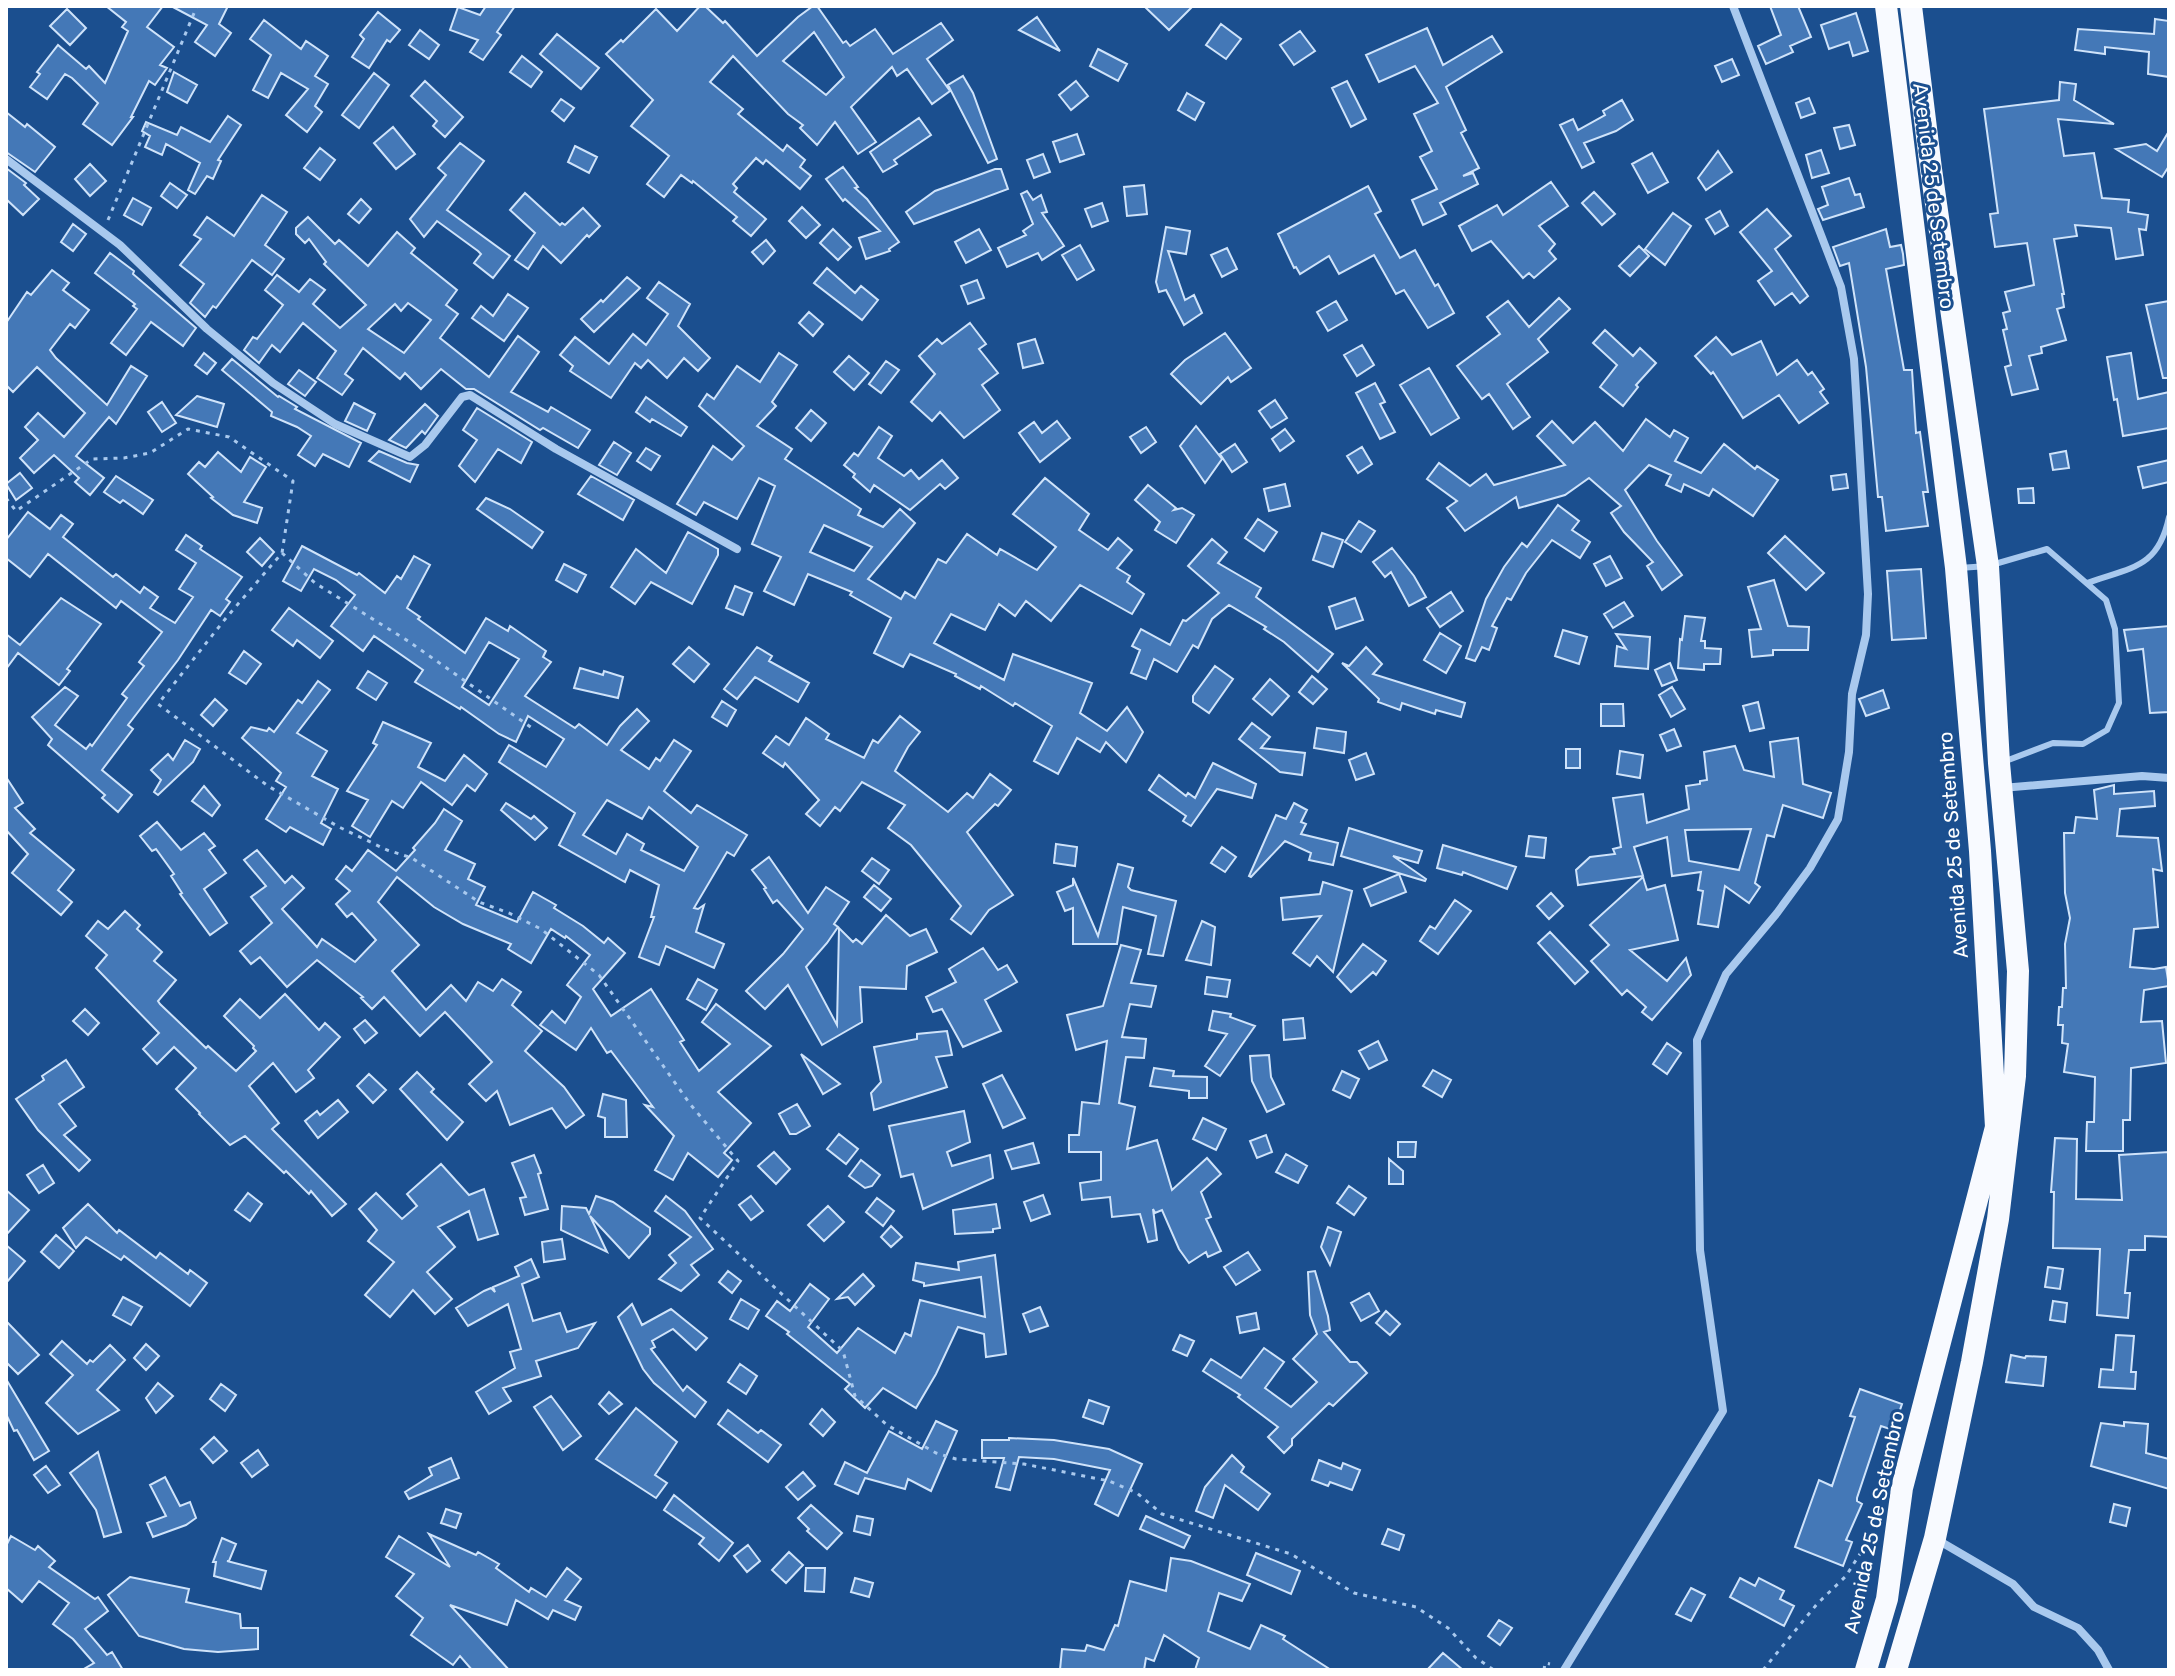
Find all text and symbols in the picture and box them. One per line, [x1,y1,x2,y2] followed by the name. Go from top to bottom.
[1908,82,1960,310] street label: Avenida 25 de Setembro
[1933,731,1973,959] street label: Avenida 25 de Setembro
[1839,1408,1909,1636] street label: Avenida 25 de Setembro

